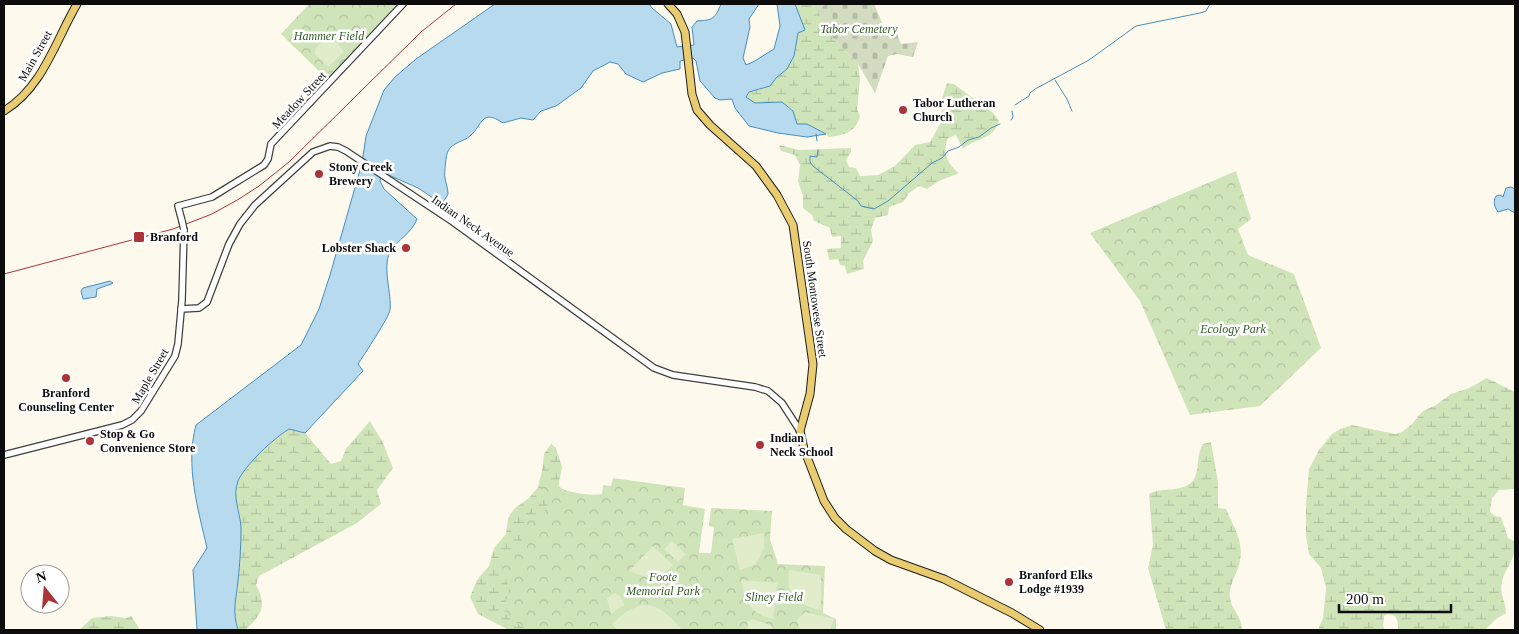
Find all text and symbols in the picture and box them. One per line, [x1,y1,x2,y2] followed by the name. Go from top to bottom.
[820,22,898,36] park label: Tabor Cemetery
[15,27,55,84] street label: Main Street
[293,29,365,43] park label: Hammer Field
[269,68,329,131] street label: Meadow Street
[913,96,996,124] place label: Tabor Lutheran Church
[897,104,909,116] marker: Tabor Lutheran Church
[329,160,393,188] place label: Stony Creek Brewery
[313,168,325,180] marker: Stony Creek Brewery
[429,192,517,260] street label: Indian Neck Avenue
[132,230,146,244] marker: Branford
[150,230,198,244] place label: Branford
[800,240,830,359] street label: South Montowese Street
[322,241,396,255] place label: Lobster Shack
[400,242,412,254] marker: Lobster Shack
[1199,322,1266,336] park label: Ecology Park
[129,345,172,406] street label: Maple Street
[60,372,72,384] marker: Branford Counseling Center
[18,386,115,414] place label: Branford Counseling Center
[100,427,196,455] place label: Stop & Go Convenience Store
[770,431,834,459] place label: Indian Neck School
[84,435,96,447] marker: Stop & Go Convenience Store
[754,439,766,451] marker: Indian Neck School
[20,564,70,614] north arrow
[34,568,48,586] text: N
[1019,568,1093,596] place label: Branford Elks Lodge #1939
[625,570,700,598] park label: Foote Memorial Park
[1003,576,1015,588] marker: Branford Elks Lodge #1939
[1339,582,1452,614] scale bar
[745,590,804,604] park label: Sliney Field
[1346,591,1384,607] text: 200 m

